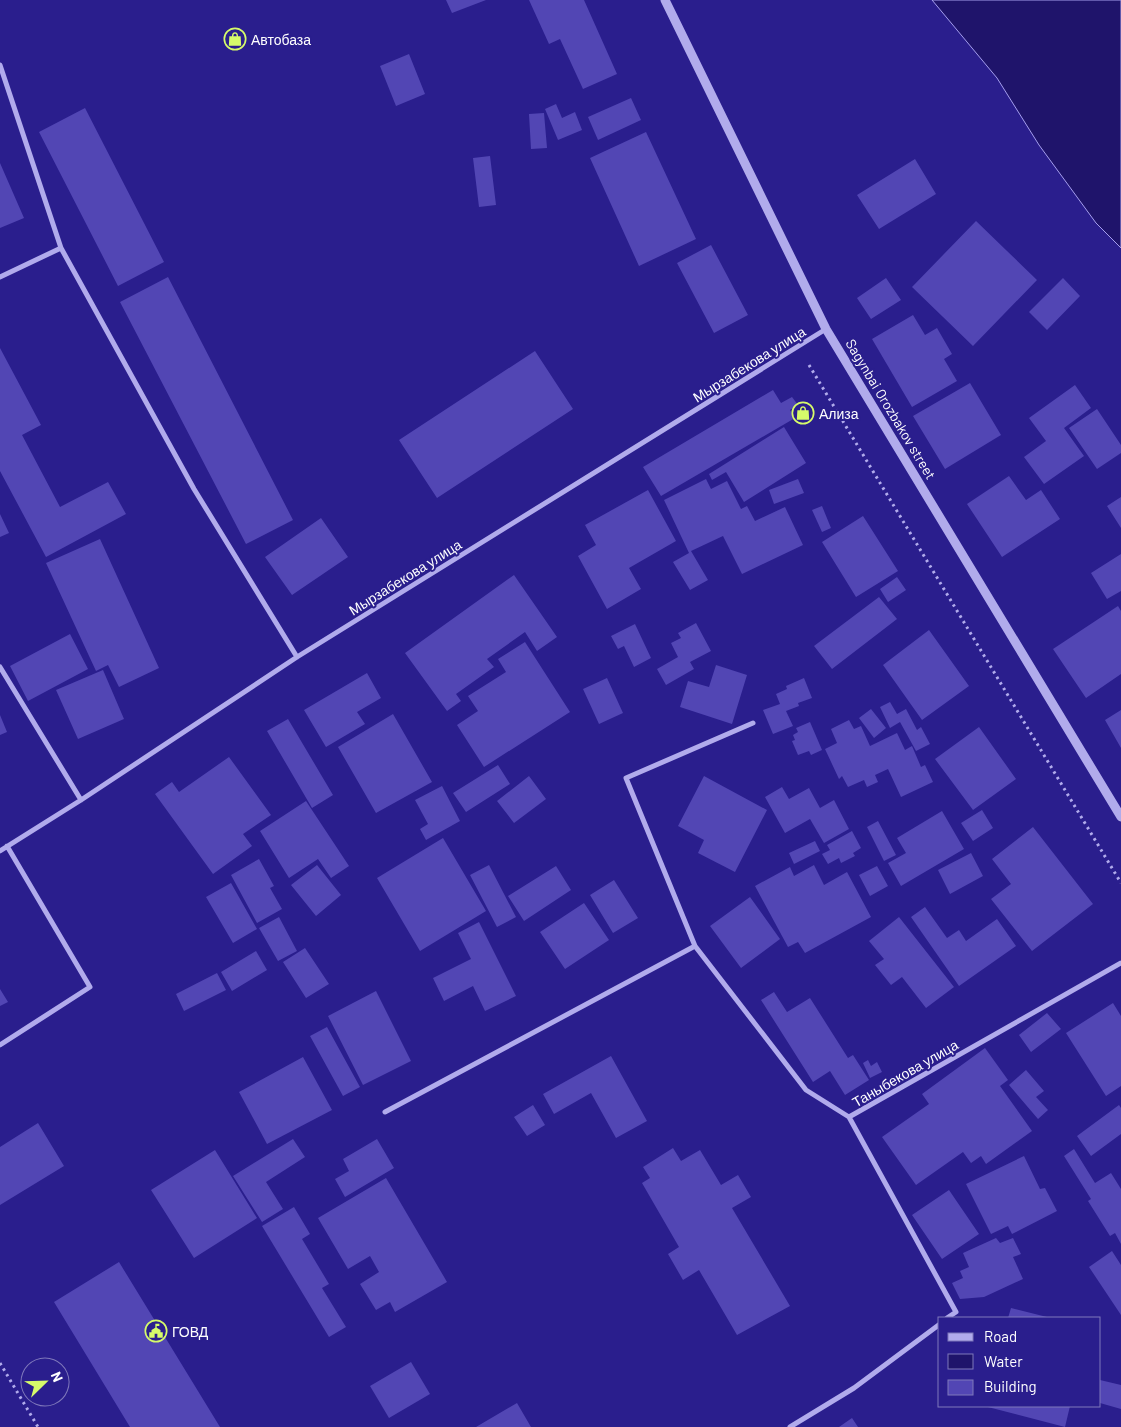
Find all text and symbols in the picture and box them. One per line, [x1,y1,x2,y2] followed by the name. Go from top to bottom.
[223,27,247,51] shop icon: Автобаза
[251,31,311,48] place label: Автобаза
[690,322,809,406] street label: Мырзабекова улица
[842,336,940,482] street label: Sagynbai Orozbakov street
[791,401,815,425] shop icon: Ализа
[819,405,859,422] place label: Ализа
[346,535,465,619] street label: Мырзабекова улица
[849,1036,961,1110] street label: Таныбекова улица
[938,1317,1101,1407] legend
[144,1319,168,1343] public building icon: ГОВД
[172,1323,209,1340] place label: ГОВД
[984,1327,1017,1345] text: Road
[984,1352,1023,1370] text: Water
[20,1357,70,1407] north arrow
[48,1369,67,1384] text: N
[984,1377,1037,1395] text: Building

